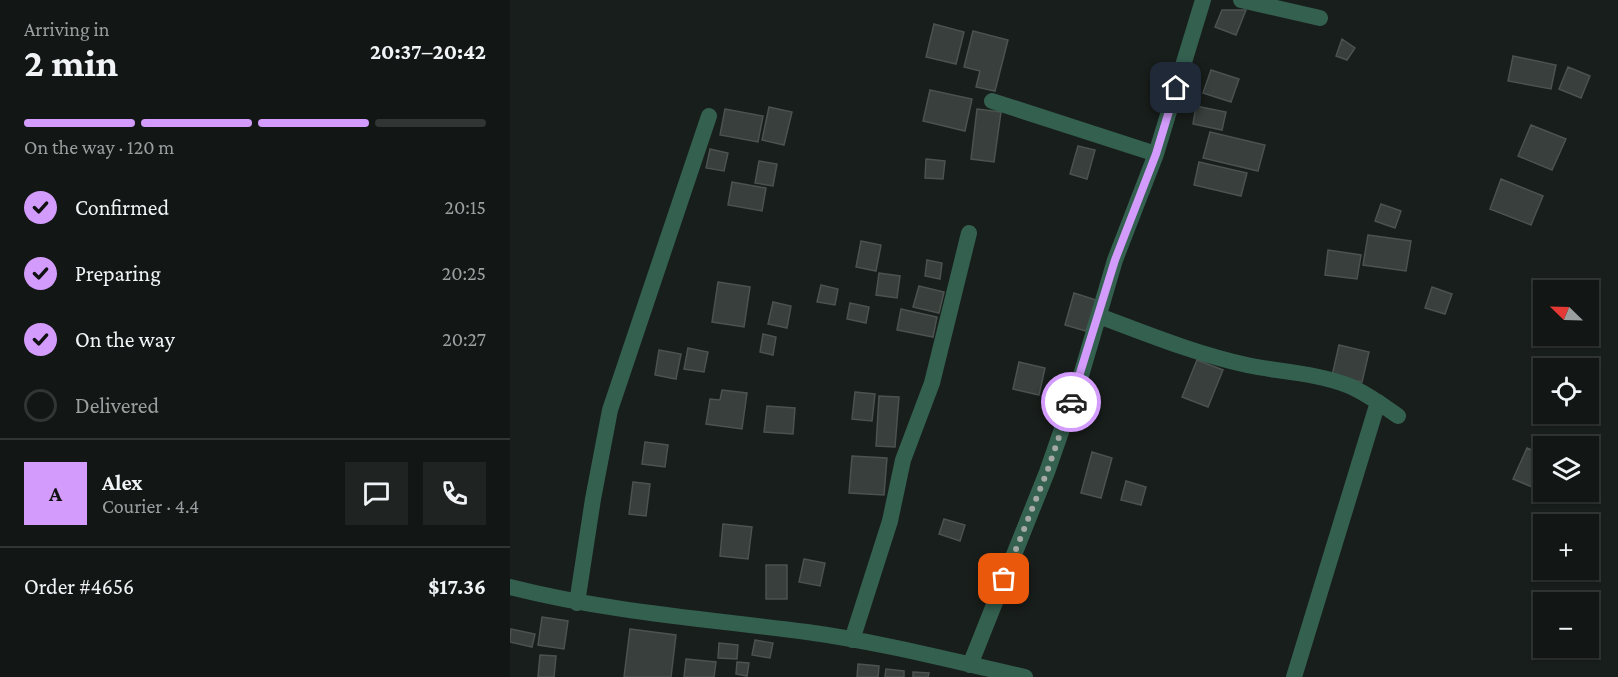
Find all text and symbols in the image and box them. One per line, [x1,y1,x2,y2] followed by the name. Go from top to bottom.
[24,18,109,40] text: Arriving in
[370,39,486,64] text: 20:37–20:42
[24,41,118,84] text: 2 min
[1150,62,1201,113] pin
[1159,71,1192,104] icon: home
[24,136,174,158] text: On the way · 120 m
[24,191,57,224] icon: check
[75,195,169,220] text: Confirmed
[445,196,486,218] text: 20:15
[24,257,57,290] icon: check
[75,261,161,286] text: Preparing
[442,262,486,284] text: 20:25
[1533,280,1599,346] north arrow
[1533,280,1599,658] map controls
[24,323,57,356] icon: check
[75,327,175,352] text: On the way
[442,328,486,350] text: 20:27
[1533,358,1599,424] button: locate
[1041,372,1101,432] courier
[1055,386,1088,419] icon: car
[75,393,159,418] text: Delivered
[1533,436,1599,502] button: layers
[345,462,408,525] button: chat
[423,462,486,525] button: phone
[102,470,143,495] text: Alex
[49,481,62,506] text: A
[102,495,199,517] text: Courier · 4.4
[1533,514,1599,580] button: +
[978,553,1029,604] pin
[987,562,1020,595] icon: bag
[24,574,134,599] text: Order #4656
[428,574,486,599] text: $17.36
[1533,592,1599,658] button: −

